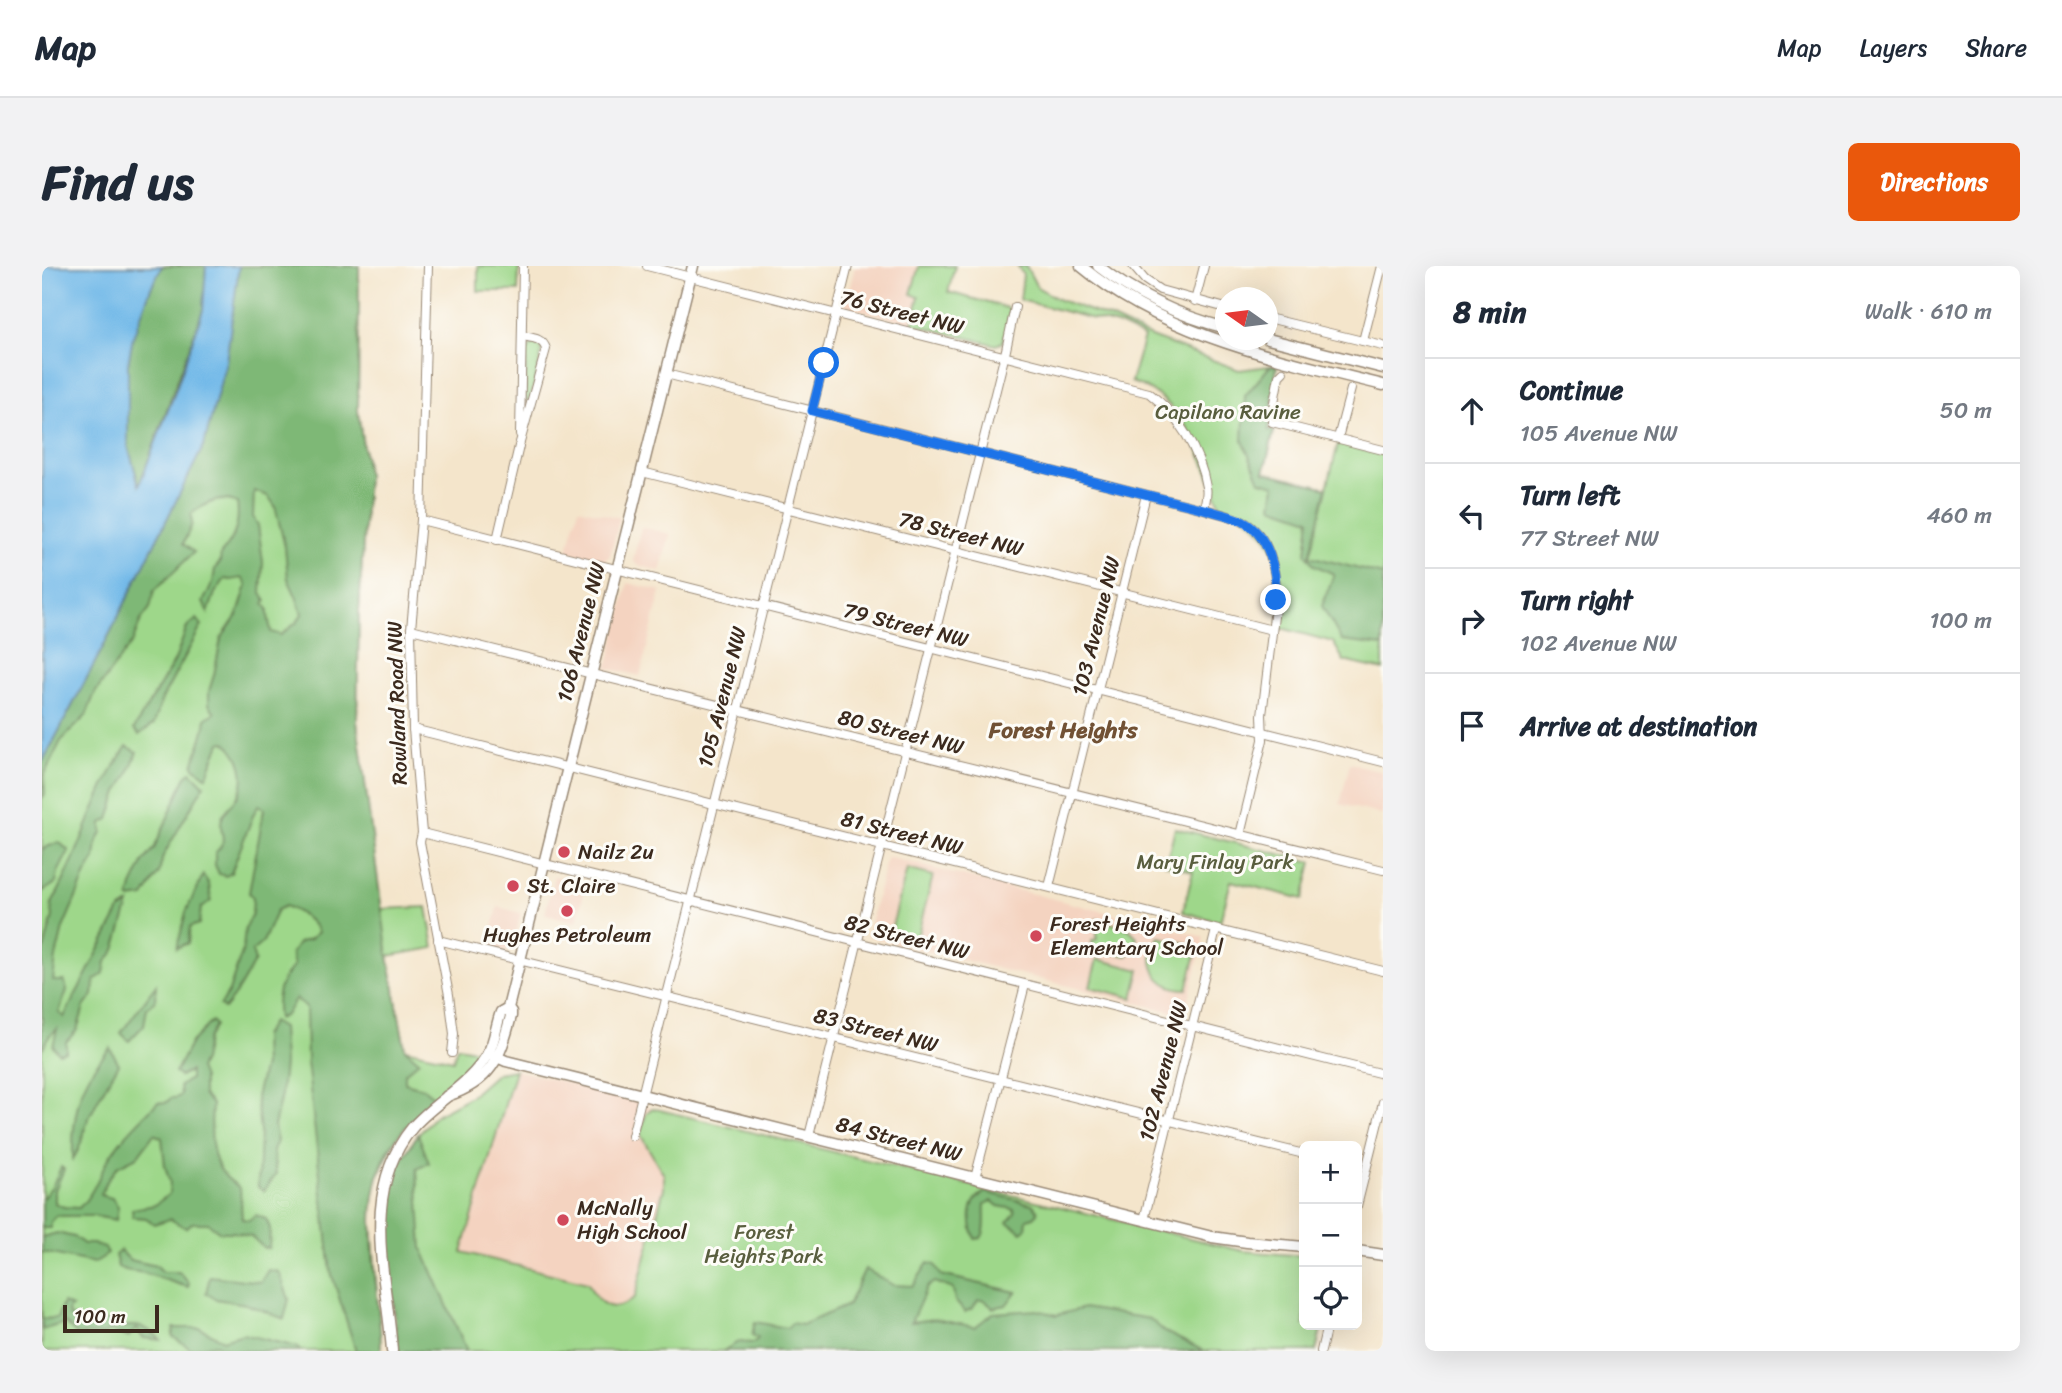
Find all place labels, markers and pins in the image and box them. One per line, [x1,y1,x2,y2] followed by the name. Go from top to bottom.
[578,833,654,871] place label: Nailz 2u
[556,844,572,860] marker: Nailz 2u
[527,867,615,905] place label: St. Claire
[505,878,521,894] marker: St. Claire
[559,903,575,919] marker: Hughes Petroleum
[1050,905,1224,967] place label: Forest Heights Elementary School
[483,916,651,954] place label: Hughes Petroleum
[1028,928,1044,944] marker: Forest Heights Elementary School
[577,1189,688,1251] place label: McNally High School
[555,1212,571,1228] marker: McNally High School

